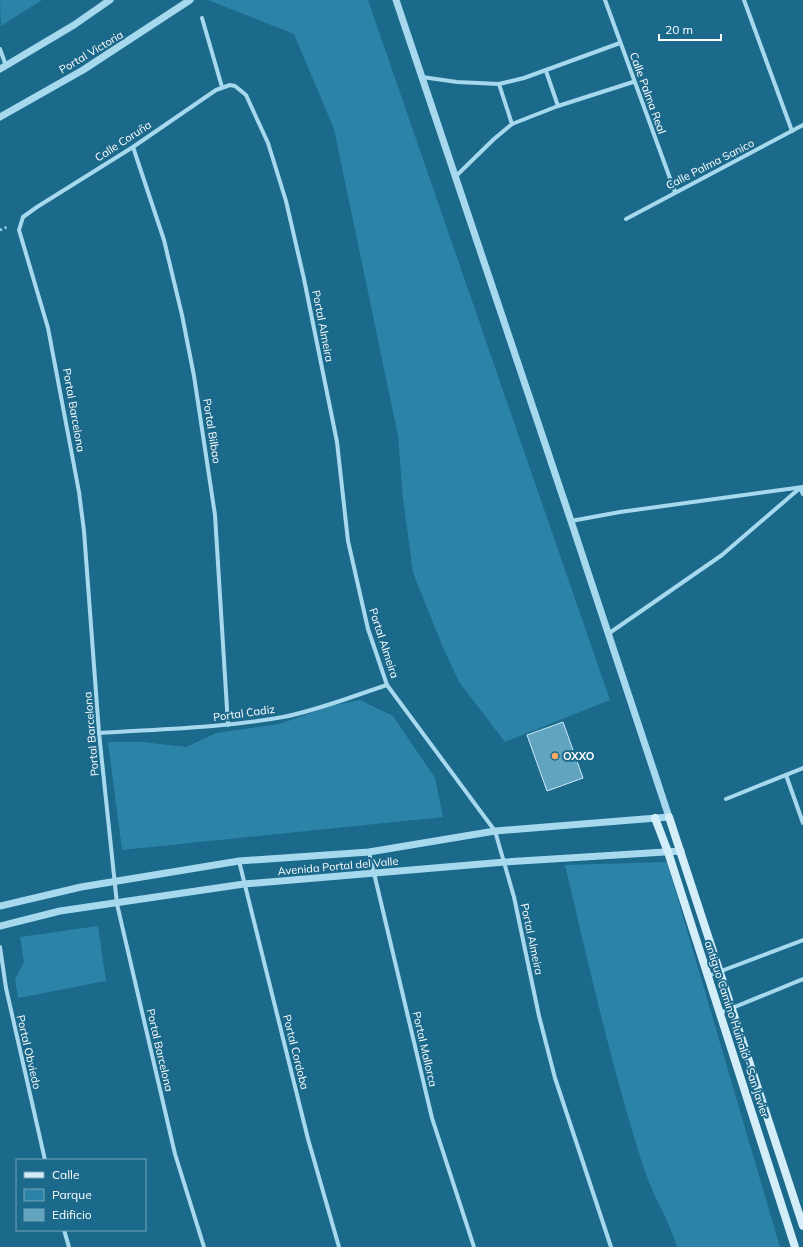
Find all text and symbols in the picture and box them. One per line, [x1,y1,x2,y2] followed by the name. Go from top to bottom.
[659,16,721,42] scale bar
[665,22,693,37] text: 20 m
[56,27,126,77] street label: Portal Victoria
[627,50,669,136] street label: Calle Palma Real
[92,117,154,165] street label: Calle Coruña
[663,136,757,192] street label: Calle Palma Sanico
[309,289,337,363] street label: Portal Almeira
[60,367,88,453] street label: Portal Barcelona
[200,397,224,465] street label: Portal Bilbao
[366,606,402,680] street label: Portal Almeira
[80,691,102,777] street label: Portal Barcelona
[212,702,276,724] street label: Portal Cadiz
[563,749,595,763] place label: OXXO
[550,751,560,761] marker: OXXO
[277,854,399,878] street label: Avenida Portal del Valle
[518,902,546,976] street label: Portal Almeira
[702,939,772,1119] street label: antiguo Camino Huinalá - San Javier
[144,1007,176,1093] street label: Portal Barcelona
[410,1010,440,1088] street label: Portal Mallorca
[280,1013,312,1091] street label: Portal Cordoba
[14,1014,44,1090] street label: Portal Obviedo
[16,1159,146,1231] legend
[52,1167,79,1182] text: Calle
[52,1187,92,1202] text: Parque
[52,1207,92,1222] text: Edificio

